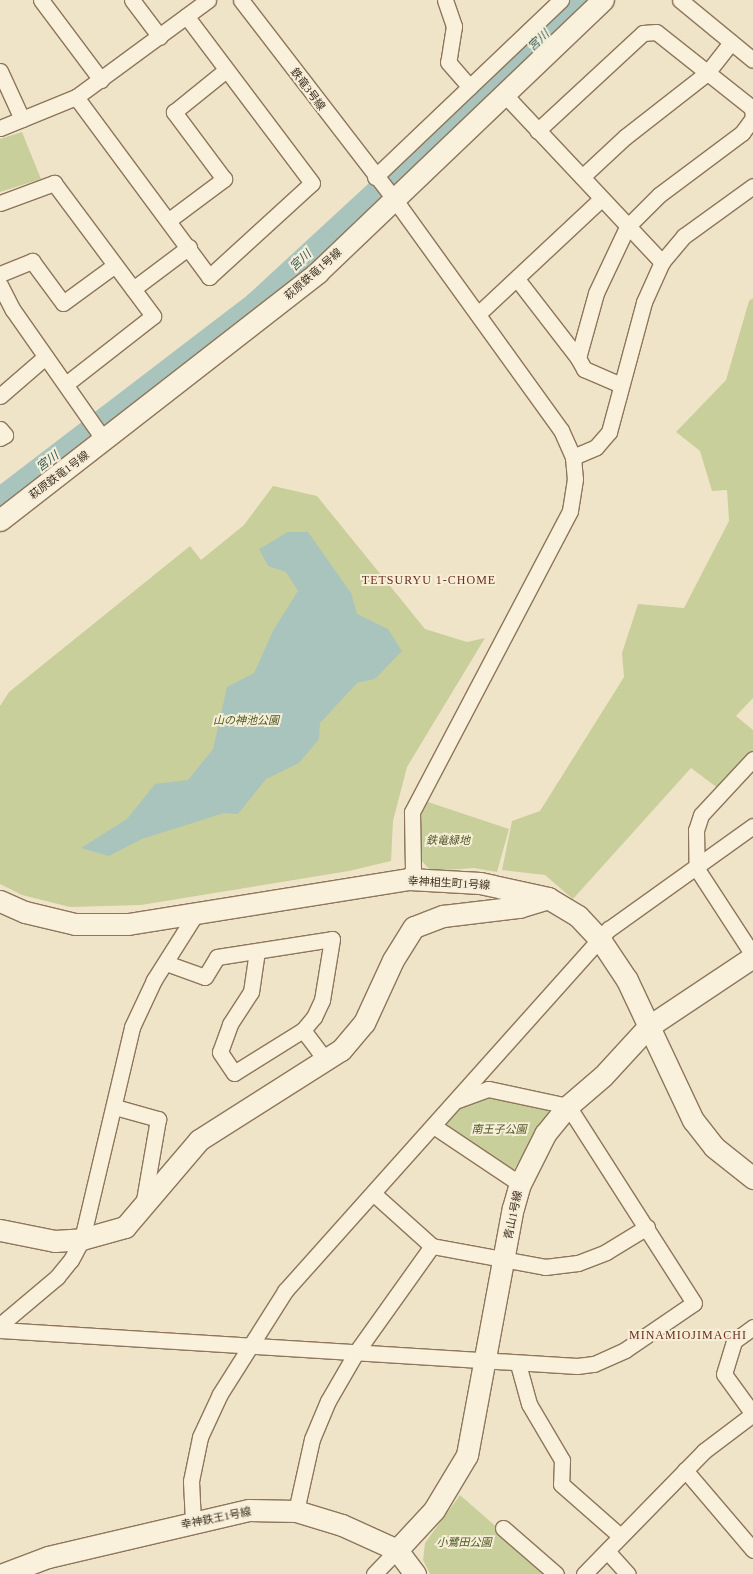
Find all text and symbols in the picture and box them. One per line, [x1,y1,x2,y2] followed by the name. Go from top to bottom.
[525,28,553,54] water label: 宮川
[288,65,328,113] street label: 鉄竜3号線
[282,246,344,302] street label: 萩原鉄竜1号線
[287,248,315,274] water label: 宮川
[26,448,92,502] street label: 萩原鉄竜1号線
[34,449,62,475] water label: 宮川
[362,574,496,588] district label: TETSURYU 1-CHOME
[213,713,279,727] park label: 山の神池公園
[426,833,470,847] park label: 鉄竜緑地
[407,874,491,892] street label: 幸神相生町1号線
[472,1122,526,1136] park label: 南王子公園
[501,1189,525,1241] street label: 青山1号線
[629,1329,747,1343] district label: MINAMIOJIMACHI
[180,1505,252,1531] street label: 幸神鉄王1号線
[437,1535,491,1549] park label: 小鷺田公園

